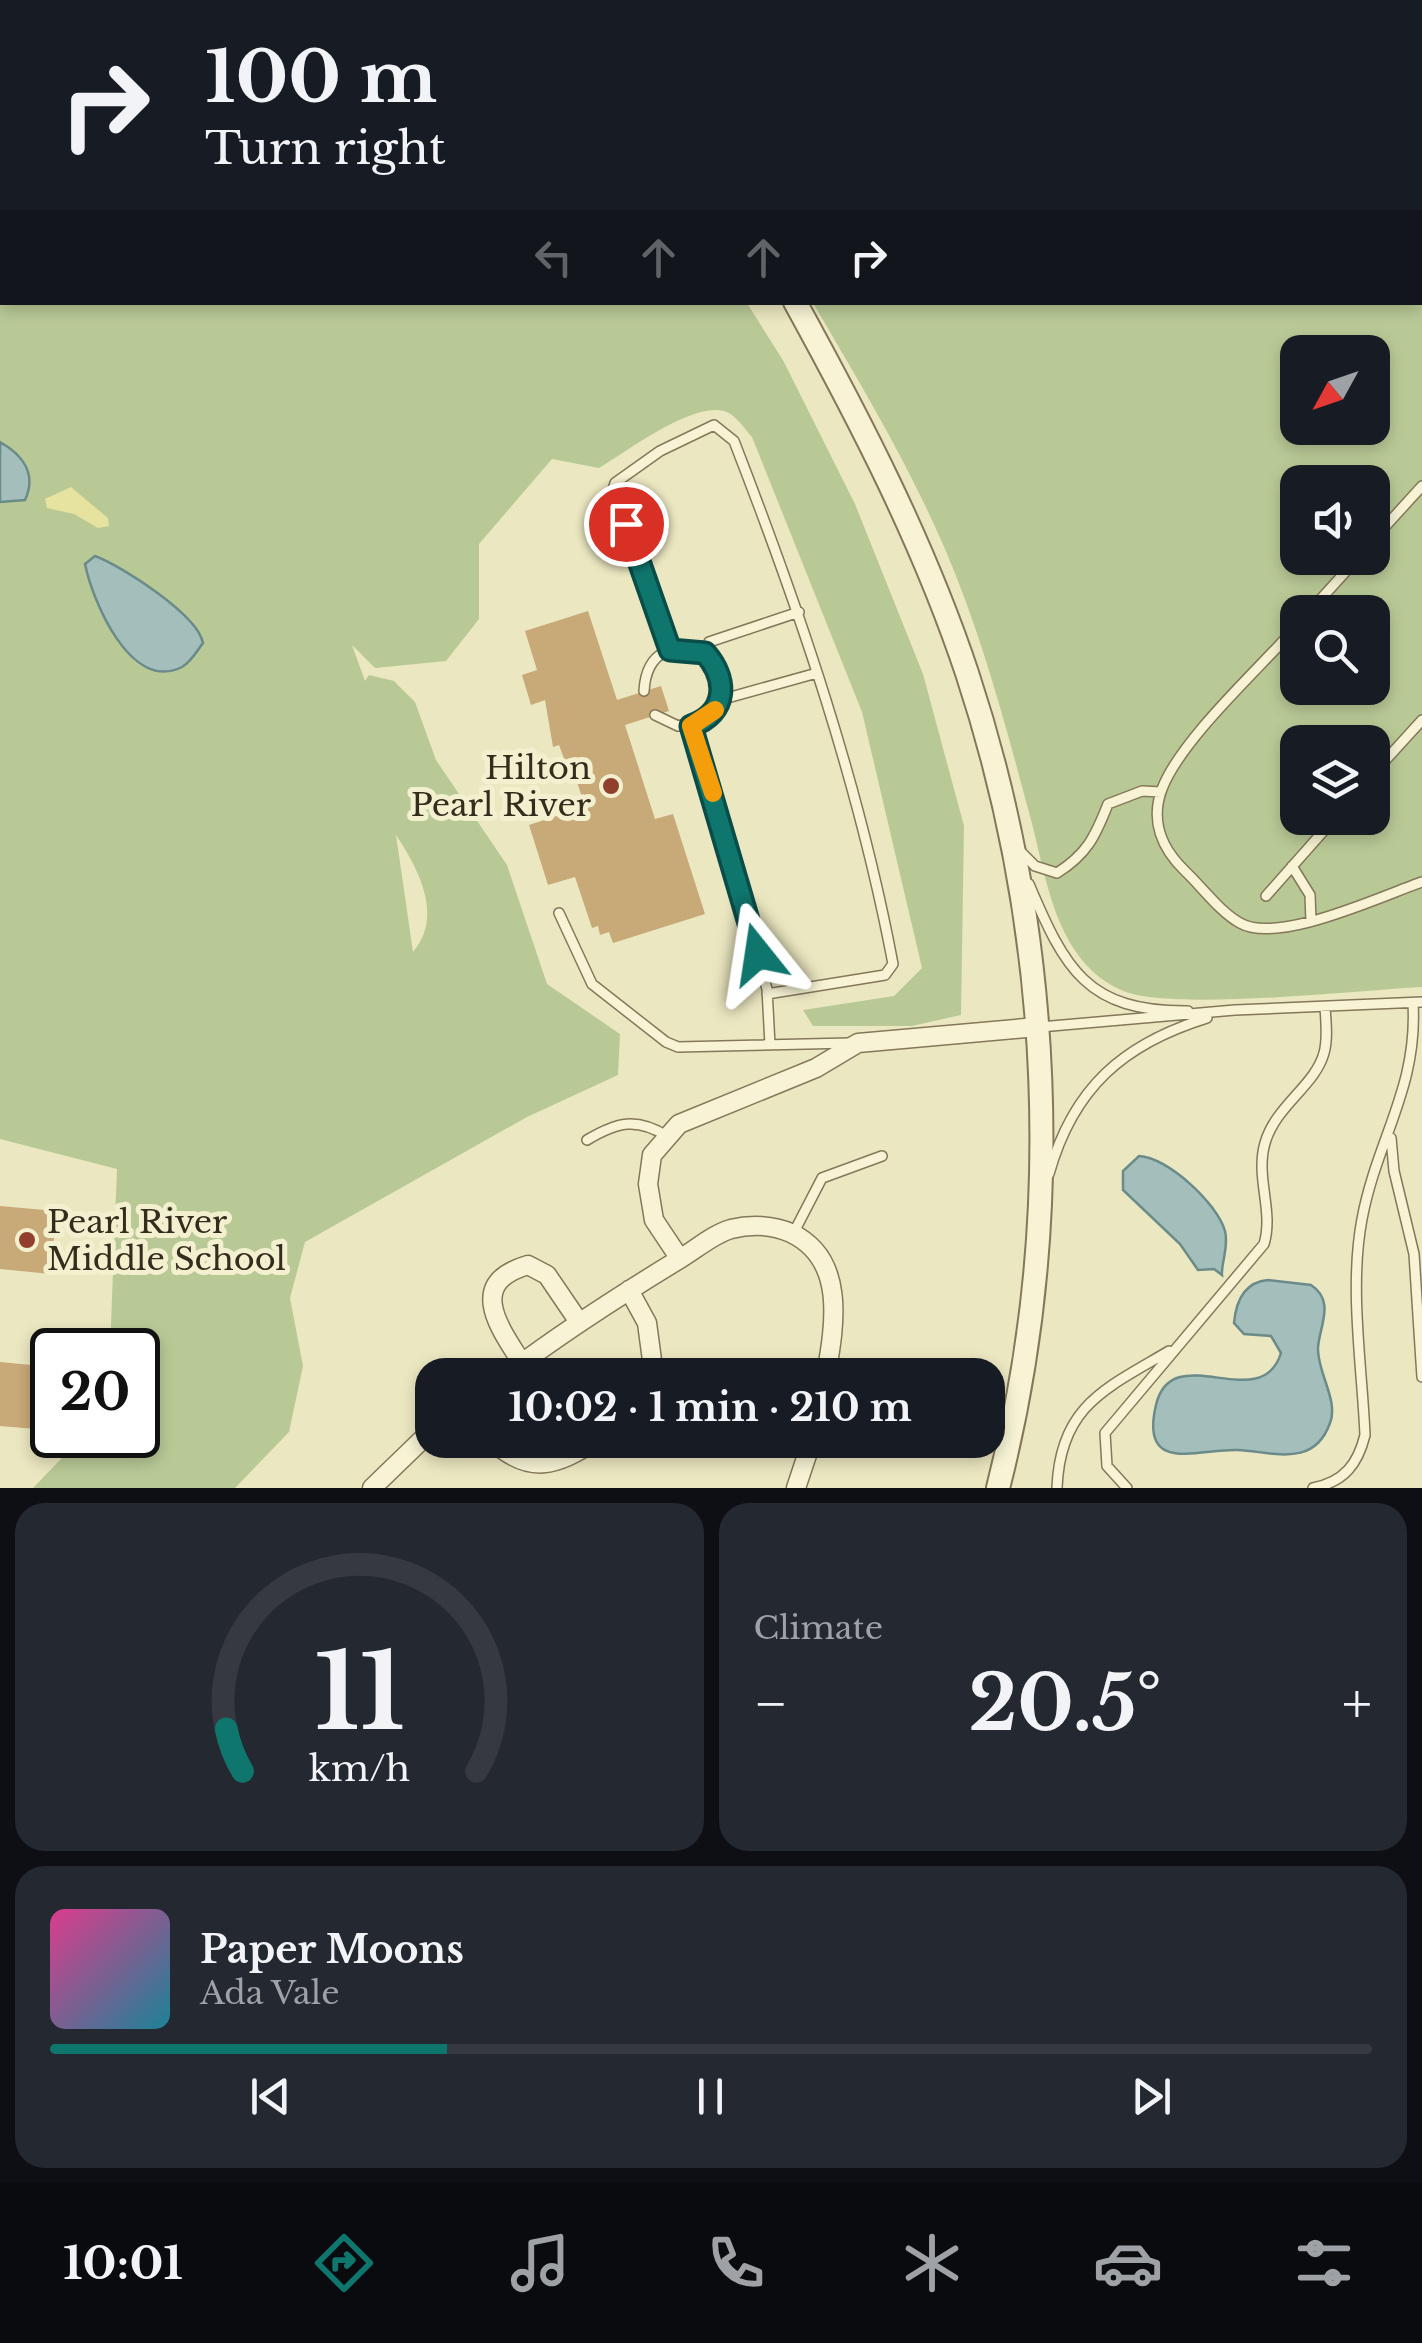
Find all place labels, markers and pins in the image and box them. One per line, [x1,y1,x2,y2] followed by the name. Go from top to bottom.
[584,482,669,567] pin
[411,748,592,825] place label: Hilton Pearl River
[600,775,622,797] marker: Hilton Pearl River
[47,1202,286,1279] place label: Pearl River Middle School
[16,1229,38,1251] marker: Pearl River Middle School

